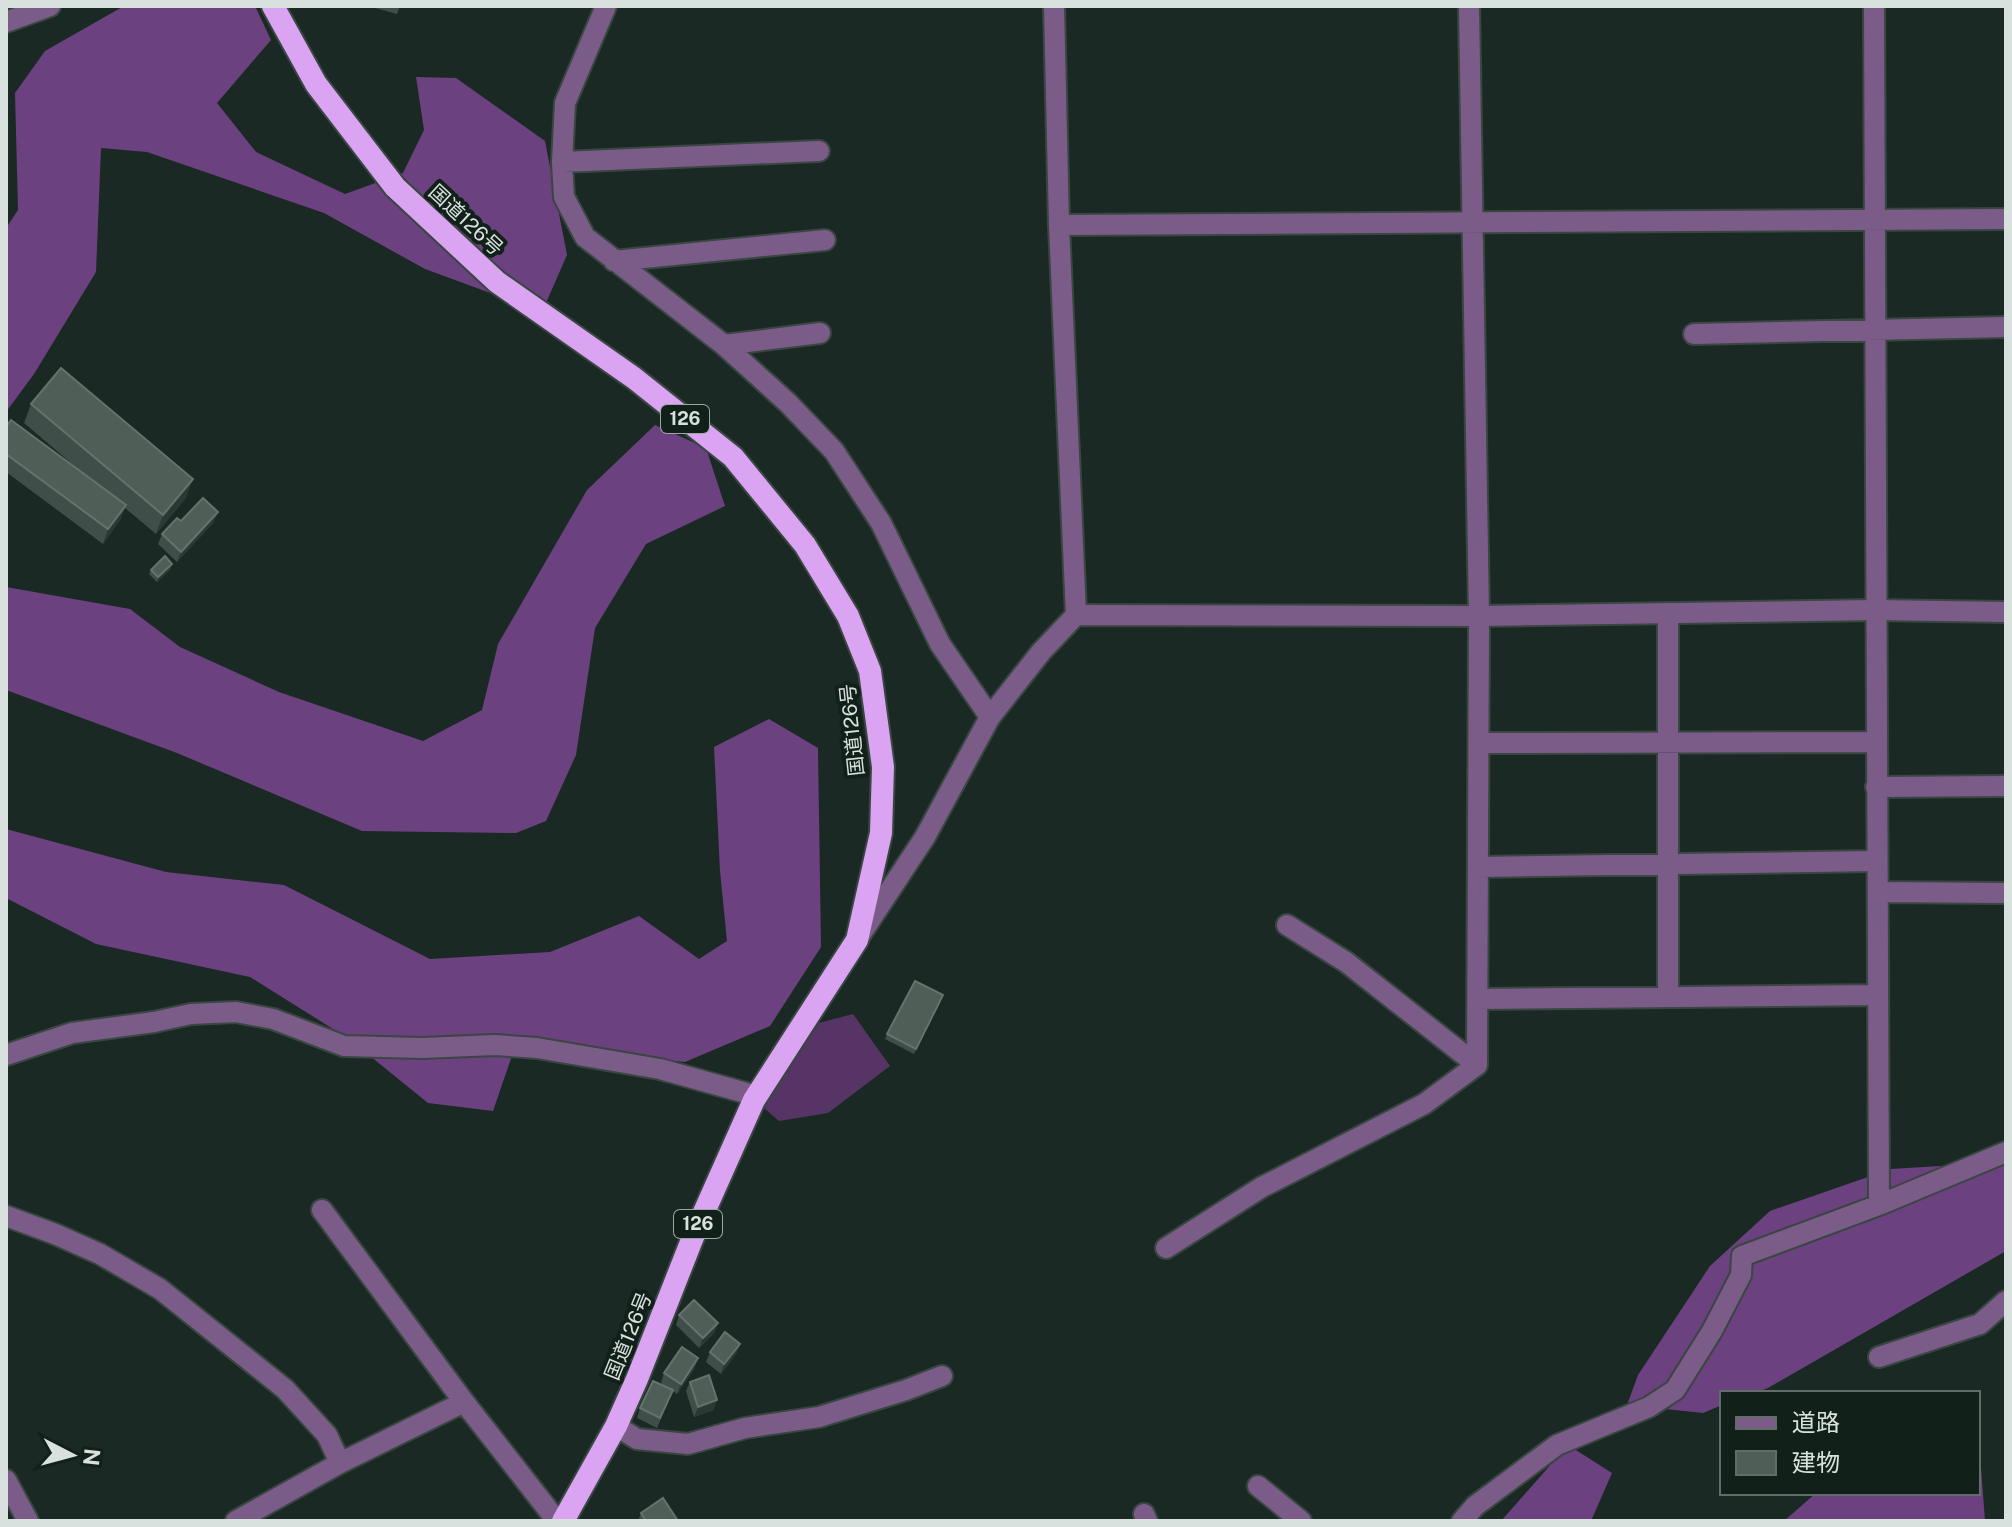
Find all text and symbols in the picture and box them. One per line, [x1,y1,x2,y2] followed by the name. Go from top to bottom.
[424,180,508,260] street label: 国道126号
[661,405,709,433] road number: 126
[835,683,869,777] street label: 国道126号
[674,1210,722,1238] road number: 126
[600,1289,656,1383] street label: 国道126号
[1720,1391,1980,1495] legend
[1792,1408,1840,1436] text: 道路
[32,1415,112,1495] north arrow
[78,1447,106,1467] text: N
[1792,1448,1840,1476] text: 建物

